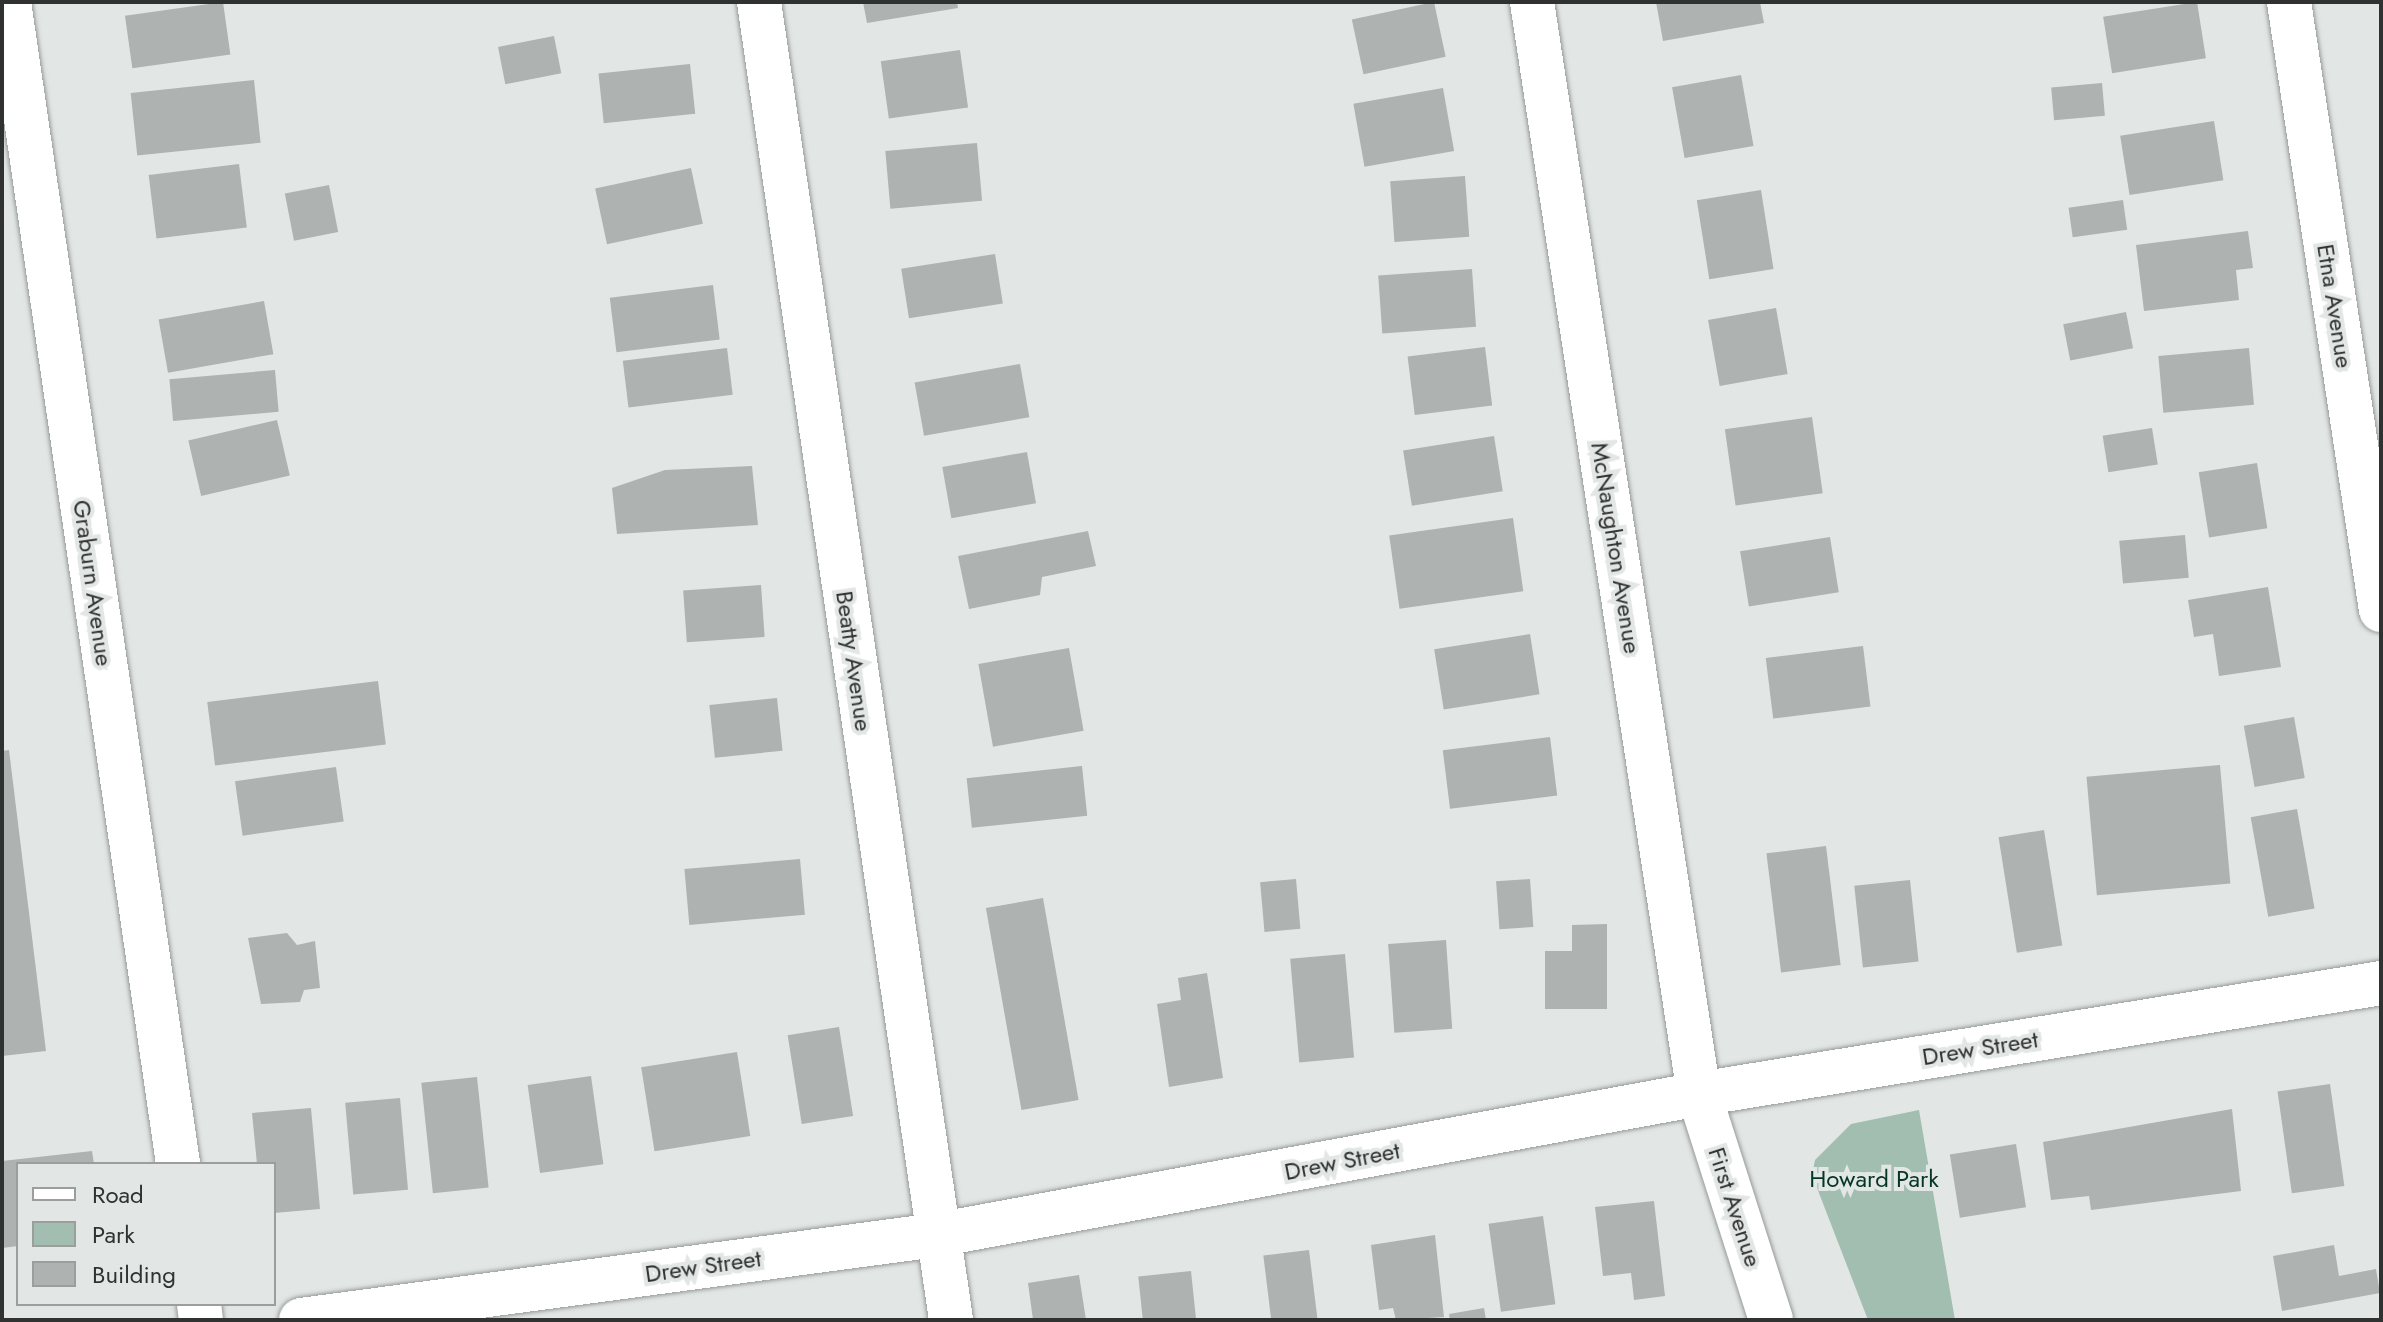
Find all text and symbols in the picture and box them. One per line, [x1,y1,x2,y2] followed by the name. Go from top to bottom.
[2311,242,2359,370] street label: Etna Avenue
[1585,440,1647,656] street label: McNaughton Avenue
[67,498,119,668] street label: Graburn Avenue
[830,589,878,733] street label: Beatty Avenue
[1920,1025,2040,1071] street label: Drew Street
[1282,1136,1402,1186] street label: Drew Street
[1702,1144,1768,1270] street label: First Avenue
[16,1162,276,1306] legend
[1809,1165,1939,1193] park label: Howard Park
[92,1177,144,1212] text: Road
[92,1217,135,1252] text: Park
[643,1244,763,1288] street label: Drew Street
[92,1257,176,1292] text: Building

